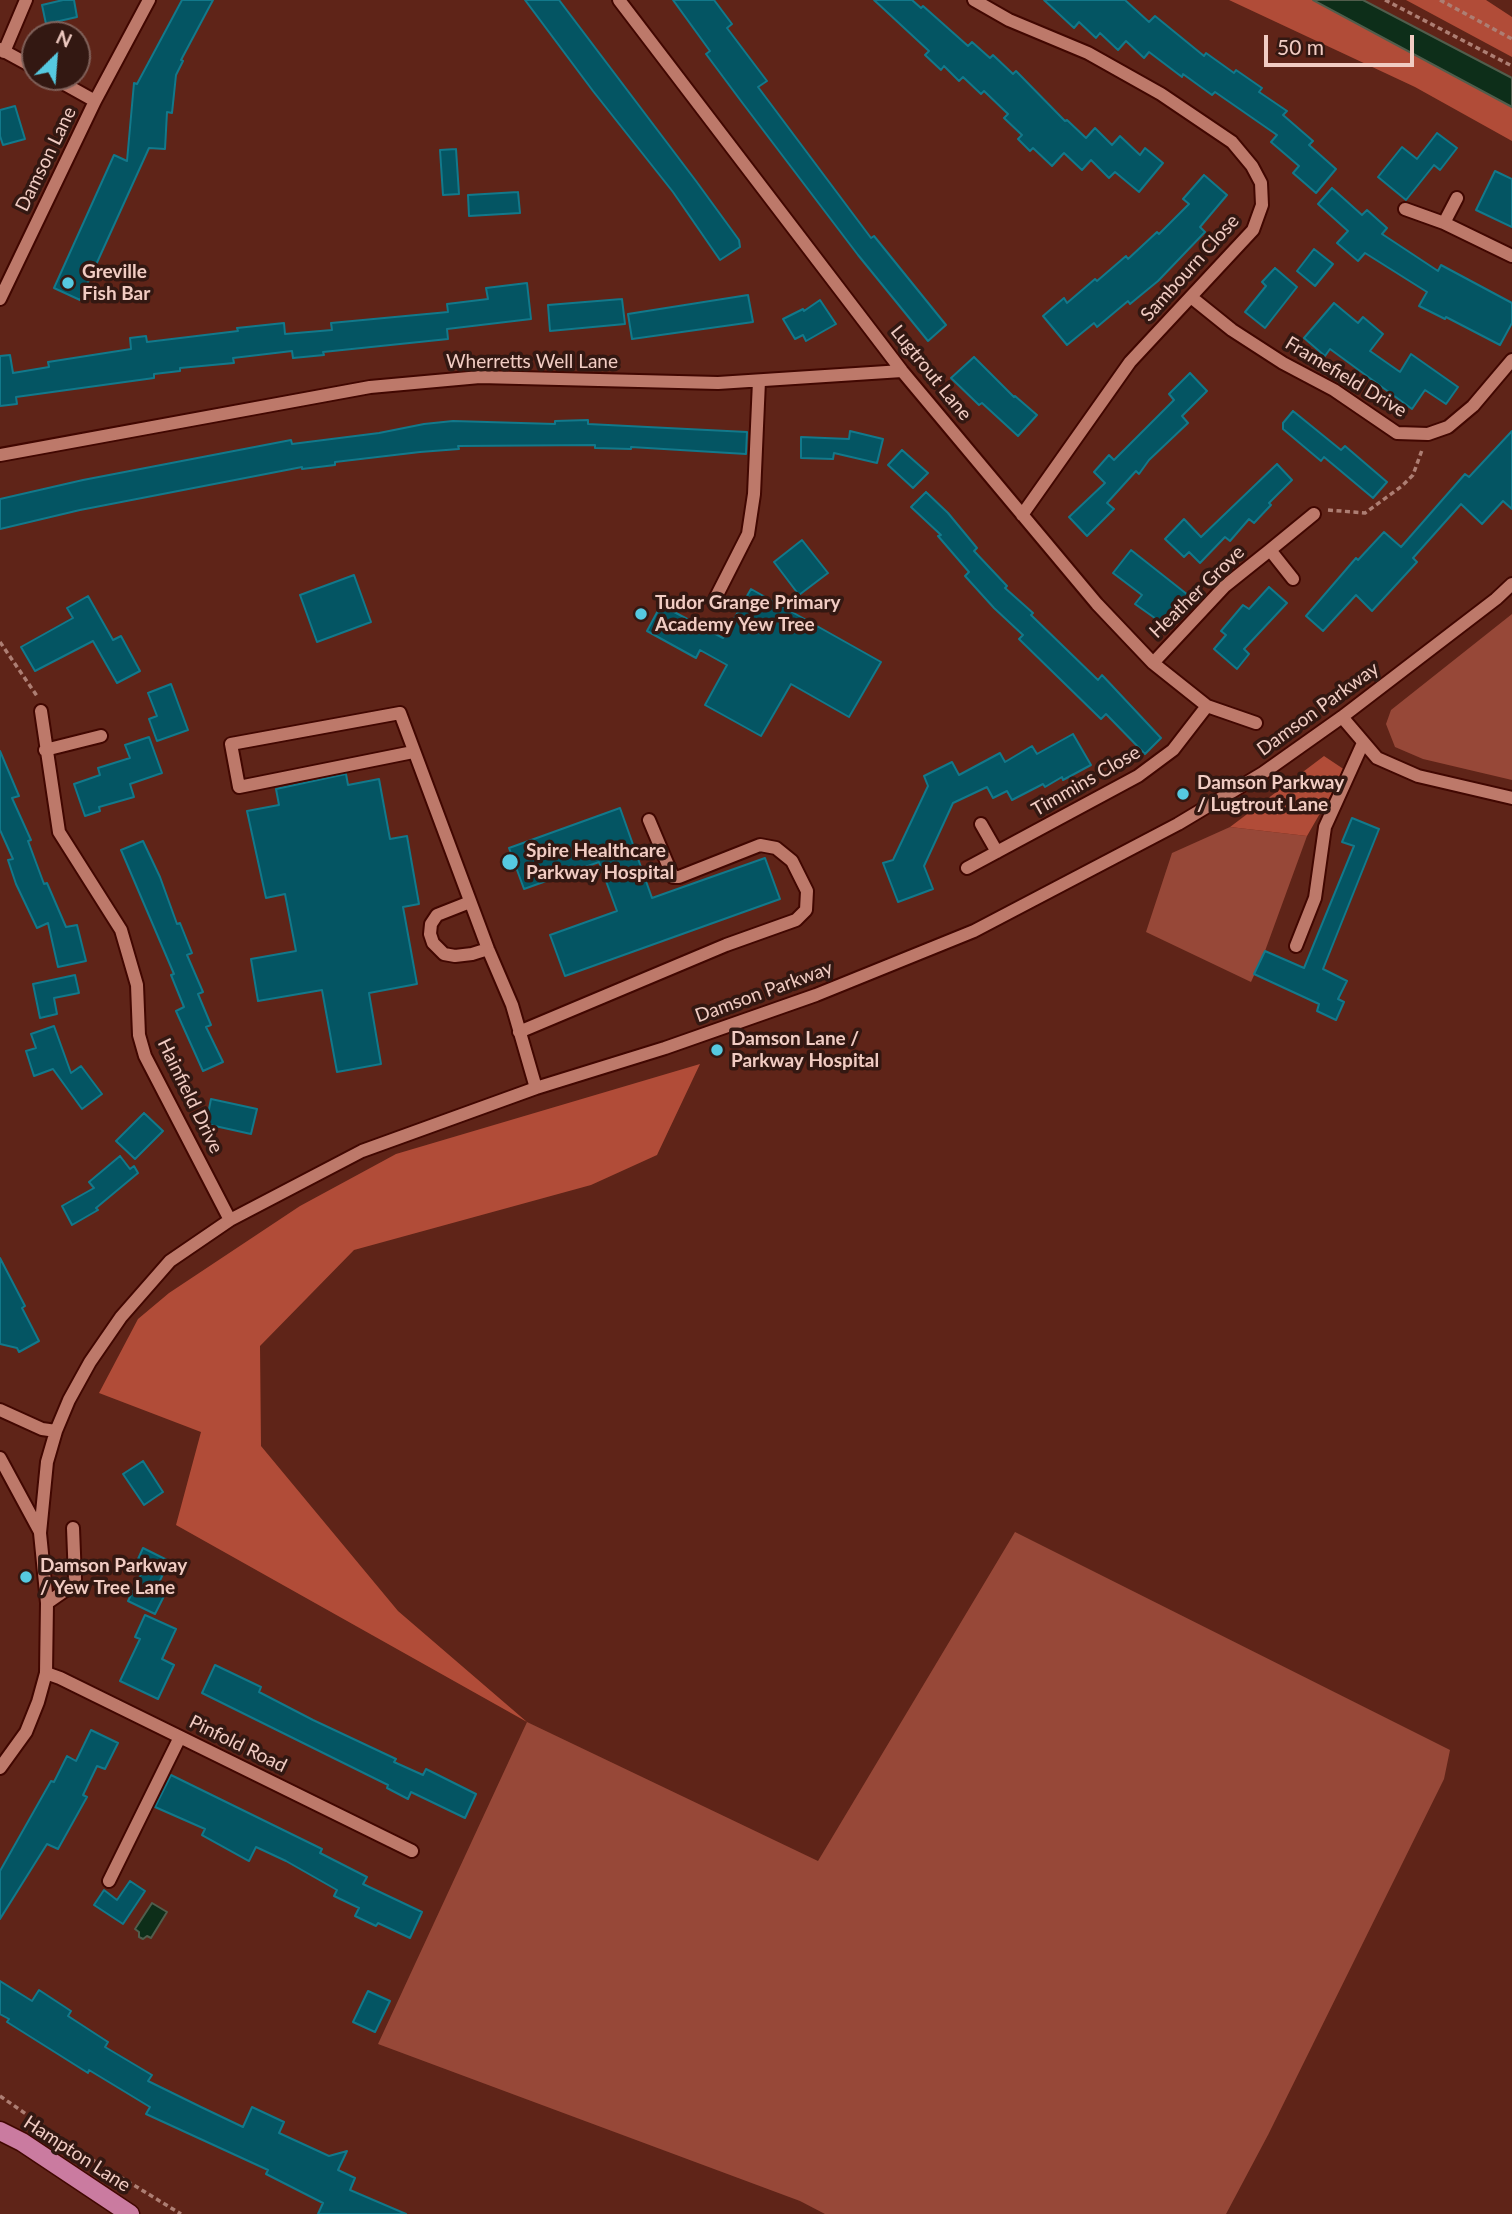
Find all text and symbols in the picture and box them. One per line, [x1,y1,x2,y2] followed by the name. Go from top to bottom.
[21,21,91,91] north arrow
[1267,21,1418,65] scale bar
[53,25,76,52] text: N
[1277,34,1324,59] text: 50 m
[11,103,81,215] street label: Damson Lane
[1136,210,1244,326] street label: Sambourn Close
[82,261,150,305] place label: Greville Fish Bar
[60,275,76,291] marker: Greville Fish Bar
[886,321,976,425] street label: Lugtrout Lane
[1281,332,1411,422] street label: Framefield Drive
[446,351,618,373] street label: Wherretts Well Lane
[1145,541,1249,643] street label: Heather Grove
[655,592,841,636] place label: Tudor Grange Primary Academy Yew Tree
[633,606,649,622] marker: Tudor Grange Primary Academy Yew Tree
[1253,657,1383,761] street label: Damson Parkway
[1028,741,1144,821] street label: Timmins Close
[1197,772,1344,816] place label: Damson Parkway / Lugtrout Lane
[1175,786,1191,802] marker: Damson Parkway / Lugtrout Lane
[526,840,674,884] place label: Spire Healthcare Parkway Hospital
[500,852,520,872] marker: Spire Healthcare Parkway Hospital
[692,957,836,1027] street label: Damson Parkway
[731,1028,879,1072] place label: Damson Lane / Parkway Hospital
[152,1035,228,1157] street label: Hainfield Drive
[709,1042,725,1058] marker: Damson Lane / Parkway Hospital
[40,1555,187,1599] place label: Damson Parkway / Yew Tree Lane
[18,1569,34,1585] marker: Damson Parkway / Yew Tree Lane
[186,1711,290,1777] street label: Pinfold Road
[19,2111,135,2197] street label: Hampton Lane

